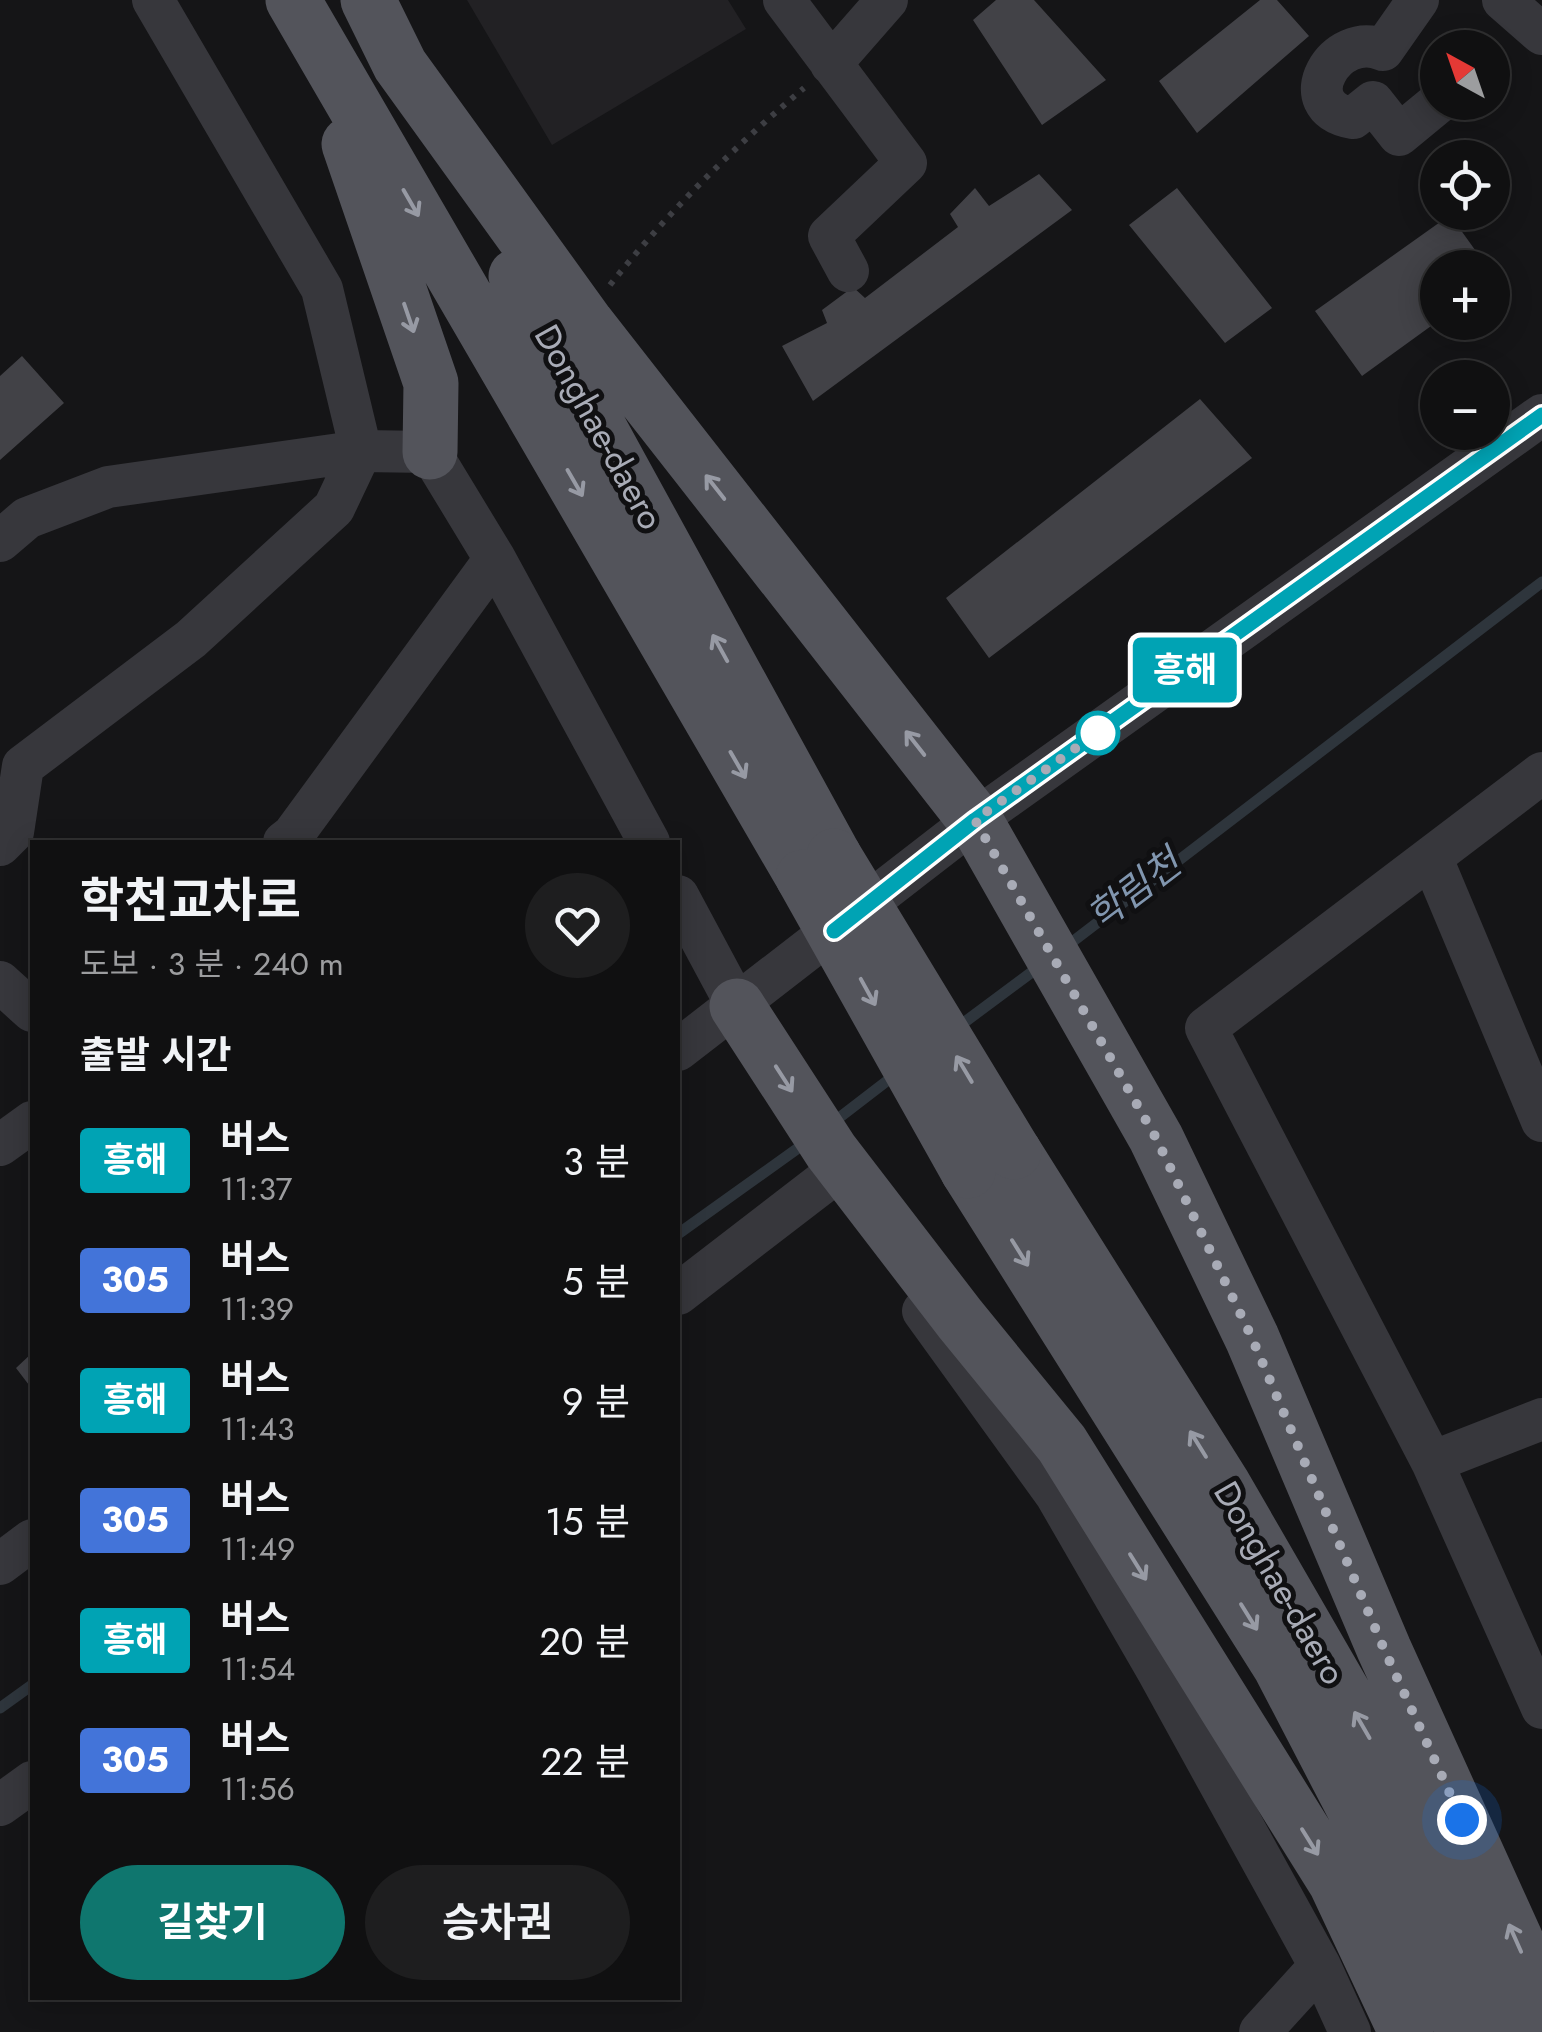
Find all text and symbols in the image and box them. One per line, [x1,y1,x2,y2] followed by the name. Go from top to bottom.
[1420,30,1510,120] north arrow
[1420,30,1510,450] map controls
[1420,140,1510,230] button: locate
[401,188,421,216] one-way arrow
[1420,250,1510,340] button: +
[401,302,419,333] one-way arrow
[522,316,676,538] street label: Donghae-daero
[1420,360,1510,450] button: −
[565,469,585,497] one-way arrow
[705,474,726,501] one-way arrow
[710,634,729,663] one-way arrow
[1140,638,1230,702] line badge: 흥해
[1153,645,1217,695] text: 흥해
[1077,712,1119,754] unlabelled marker
[904,731,926,757] one-way arrow
[728,750,748,778] one-way arrow
[1075,834,1195,943] water label: 학림천
[80,866,301,935] text: 학천교차로
[525,873,630,978] button: heart
[80,941,344,987] text: 도보 · 3 분 · 240 m
[859,977,879,1007] one-way arrow
[80,1027,231,1082] text: 출발 시간
[953,1055,974,1084] one-way arrow
[774,1064,795,1092] one-way arrow
[220,1111,290,1166] text: 버스
[563,1134,630,1189] text: 3 분
[103,1135,167,1185] text: 흥해
[220,1166,292,1212] text: 11:37
[220,1231,290,1286] text: 버스
[1010,1238,1031,1267] one-way arrow
[562,1254,630,1309] text: 5 분
[101,1255,169,1305] text: 305
[220,1286,294,1332] text: 11:39
[220,1351,290,1406] text: 버스
[562,1374,630,1429] text: 9 분
[103,1375,167,1425] text: 흥해
[220,1406,295,1452] text: 11:43
[1187,1430,1208,1459] one-way arrow
[220,1471,290,1526] text: 버스
[1202,1472,1358,1694] street label: Donghae-daero
[545,1494,630,1549] text: 15 분
[101,1495,169,1545] text: 305
[220,1526,296,1572] text: 11:49
[1128,1552,1149,1580] one-way arrow
[220,1591,290,1646] text: 버스
[1239,1602,1260,1631] one-way arrow
[539,1614,630,1669] text: 20 분
[103,1615,167,1665] text: 흥해
[220,1646,295,1692] text: 11:54
[220,1711,290,1766] text: 버스
[1351,1711,1371,1740] one-way arrow
[540,1734,630,1789] text: 22 분
[101,1735,169,1785] text: 305
[220,1766,295,1812] text: 11:56
[1437,1795,1487,1845] your location
[1300,1827,1321,1856] one-way arrow
[80,1865,345,1980] button: 길찾기
[365,1865,630,1980] button: 승차권
[1505,1923,1523,1954] one-way arrow

